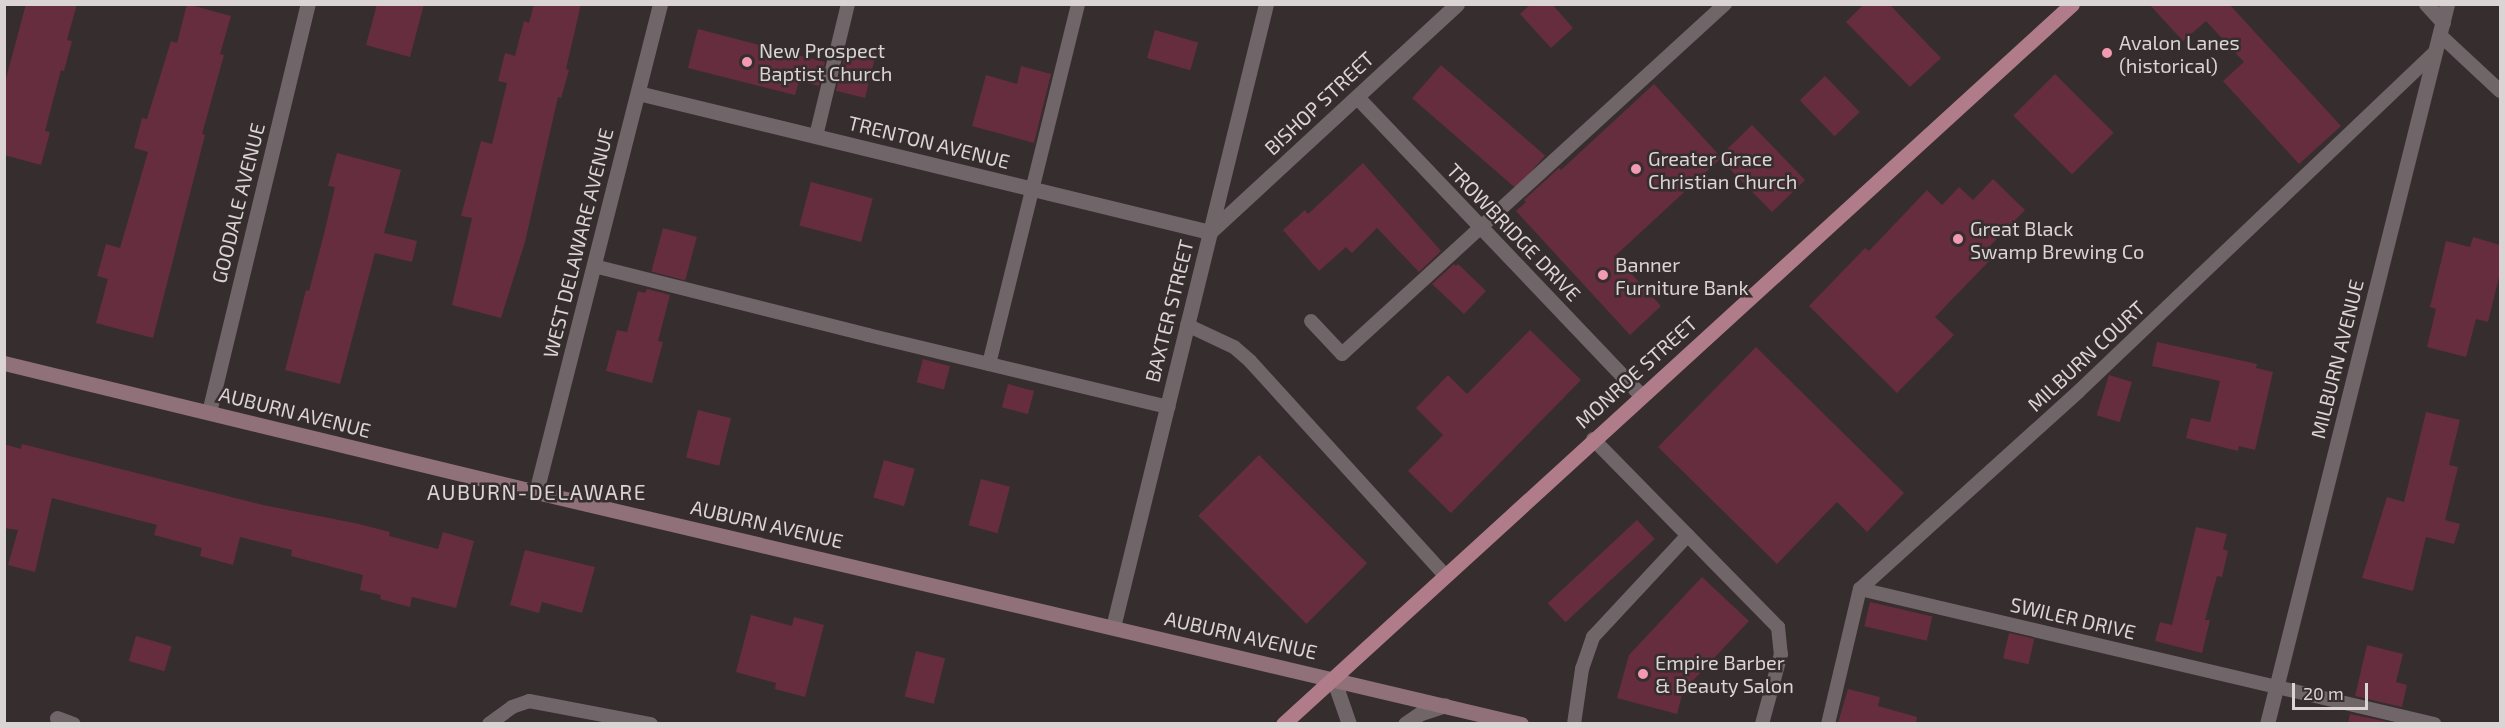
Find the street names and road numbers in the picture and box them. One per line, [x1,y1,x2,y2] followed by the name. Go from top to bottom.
[1259,46,1379,160] street label: BISHOP STREET
[845,110,1013,174] street label: TRENTON AVENUE
[206,120,270,286] street label: GOODALE AVENUE
[538,125,618,361] street label: WEST DELAWARE AVENUE
[1442,158,1586,306] street label: TROWBRIDGE DRIVE
[1140,237,1198,385] street label: BAXTER STREET
[2306,277,2368,441] street label: MILBURN AVENUE
[2022,296,2150,416] street label: MILBURN COURT
[1570,311,1702,433] street label: MONROE STREET
[216,381,374,443] street label: AUBURN AVENUE
[688,495,846,553] street label: AUBURN AVENUE
[2008,592,2138,644] street label: SWILER DRIVE
[1162,606,1320,664] street label: AUBURN AVENUE

